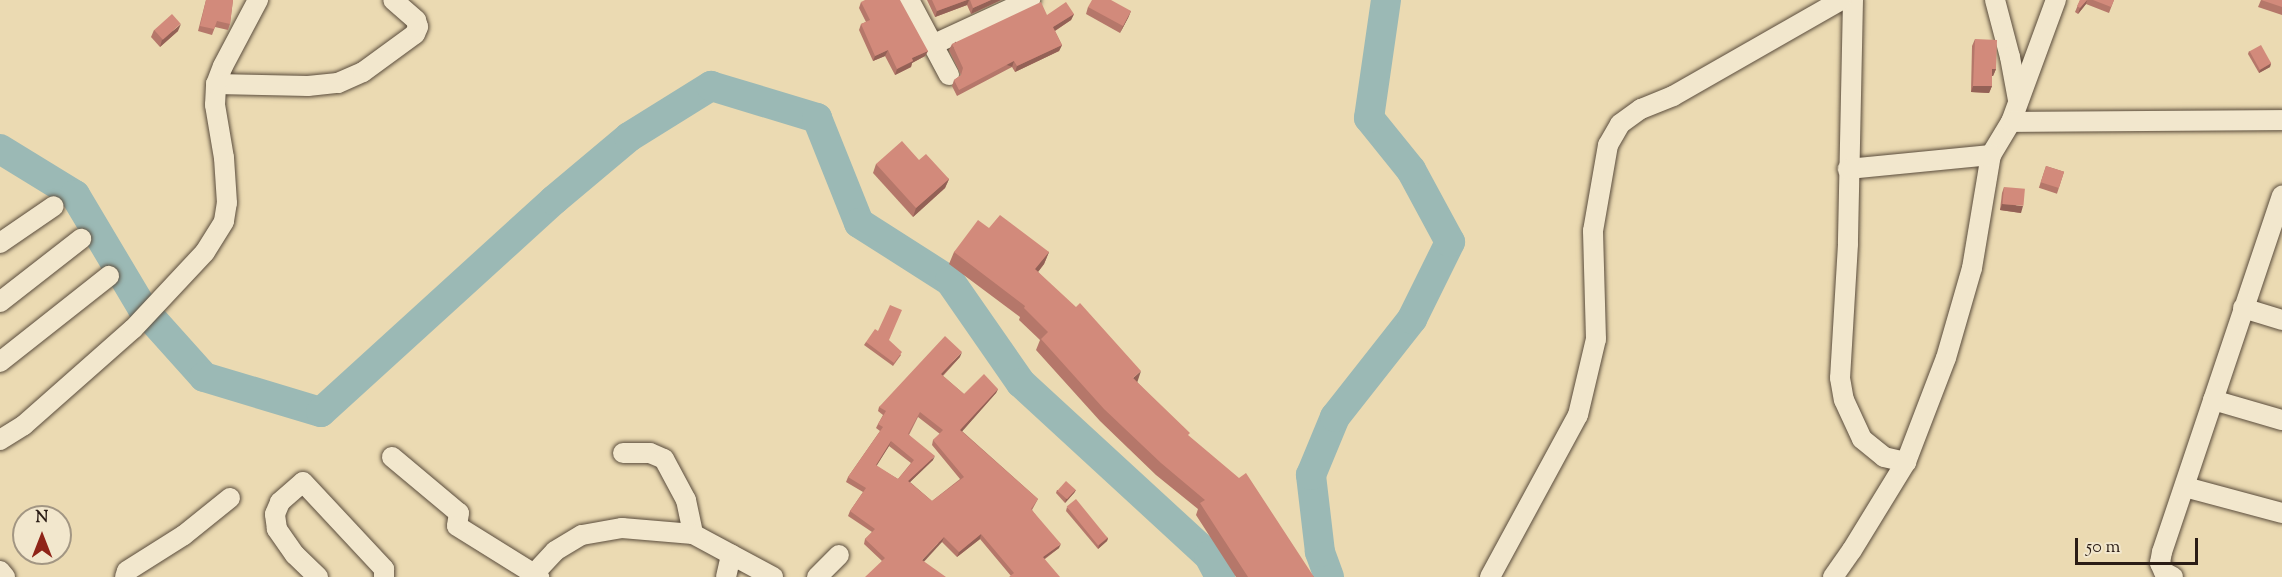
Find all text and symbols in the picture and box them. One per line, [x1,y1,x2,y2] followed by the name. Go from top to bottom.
[12,505,72,565] north arrow
[36,507,48,530] text: N
[2078,526,2201,564] scale bar
[2086,535,2120,561] text: 50 m

